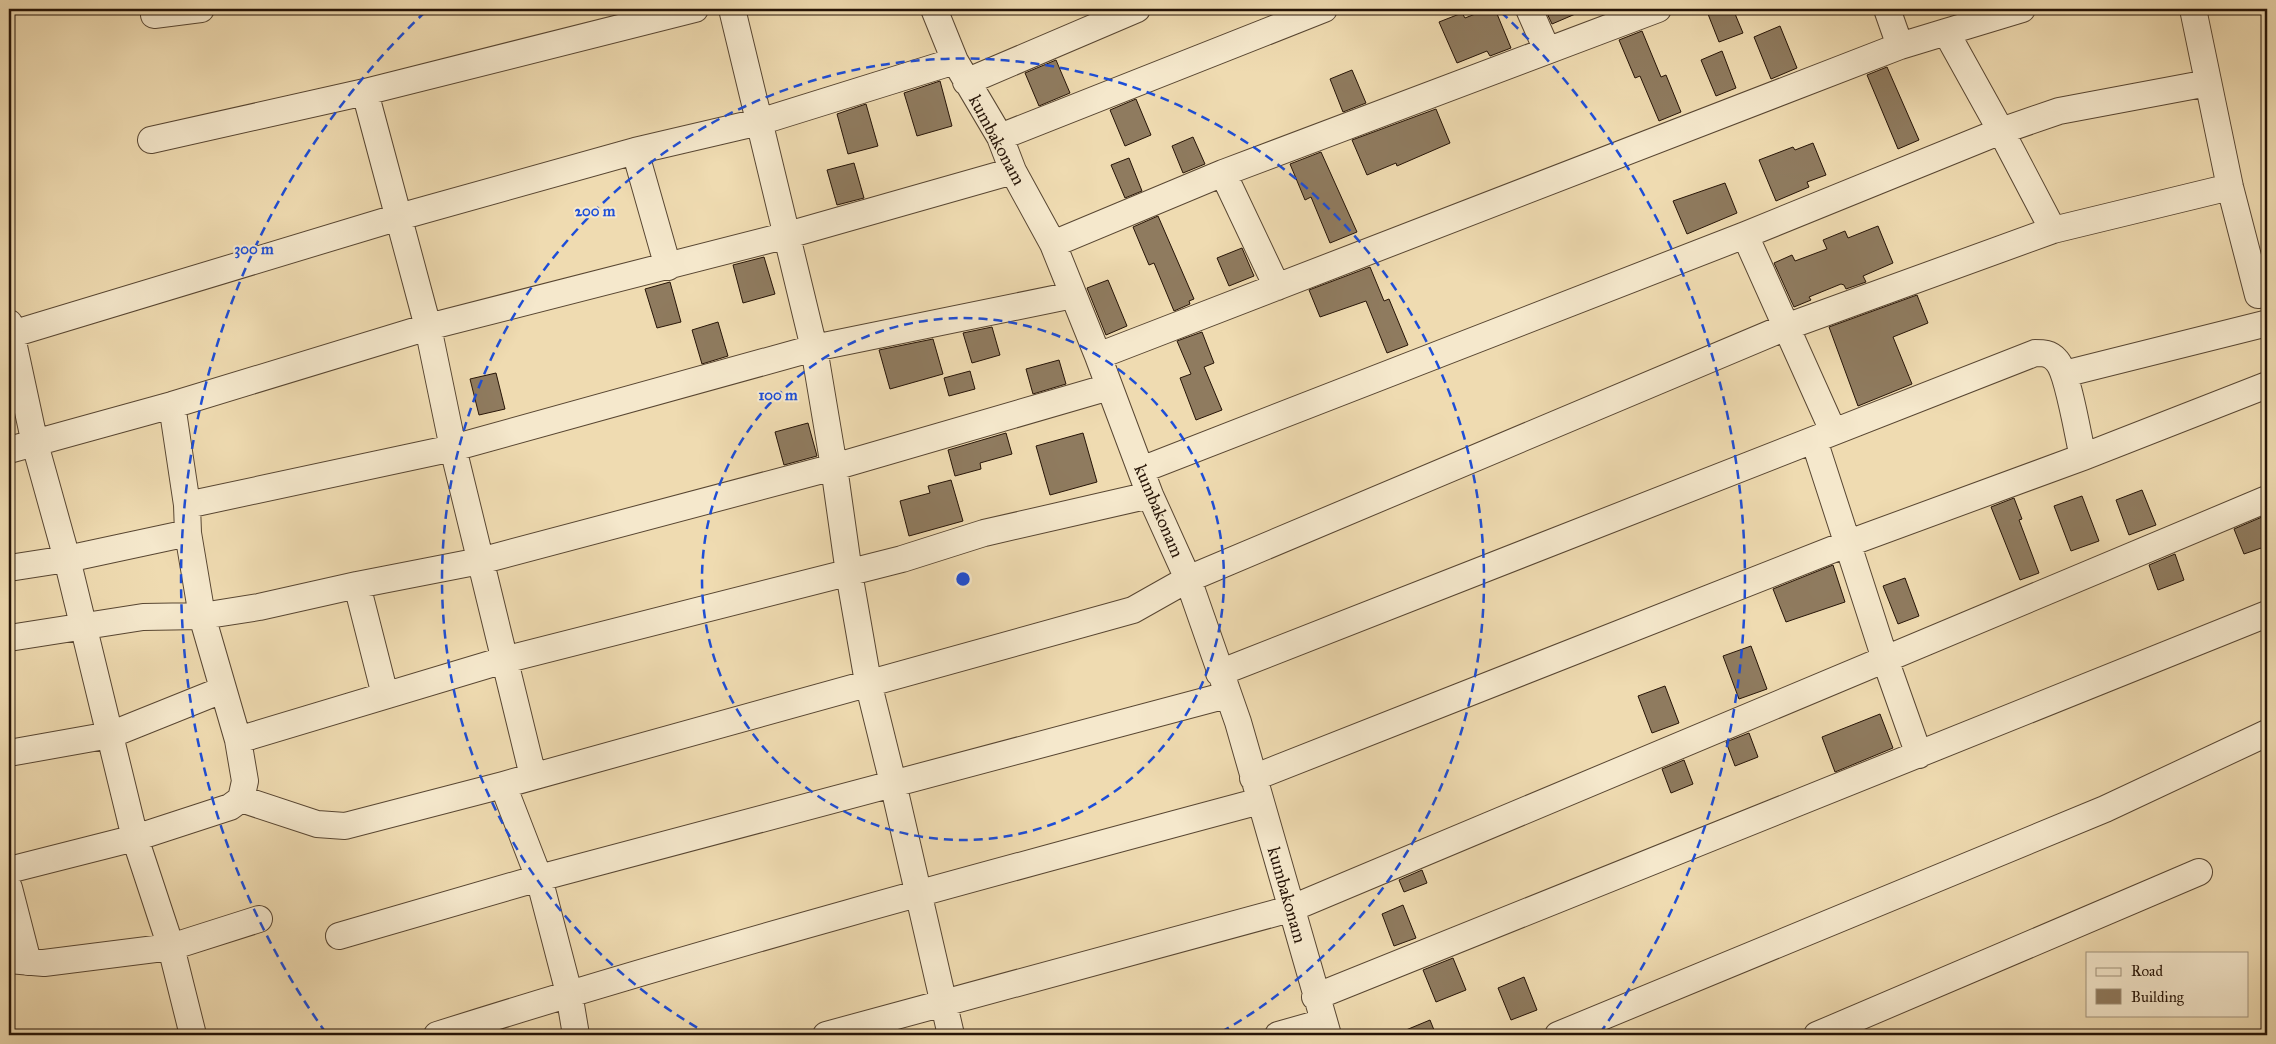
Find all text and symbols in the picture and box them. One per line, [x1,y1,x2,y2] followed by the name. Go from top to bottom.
[964,91,1030,189] street label: kumbakonam
[575,202,616,220] text: 200 m
[234,240,274,259] text: 300 m
[758,386,798,404] text: 100 m
[1129,461,1189,561] street label: kumbakonam
[954,570,972,588] centre of rings
[1263,844,1311,946] street label: kumbakonam
[2086,952,2248,1016] legend
[2131,962,2163,980] text: Road
[2131,988,2185,1006] text: Building

